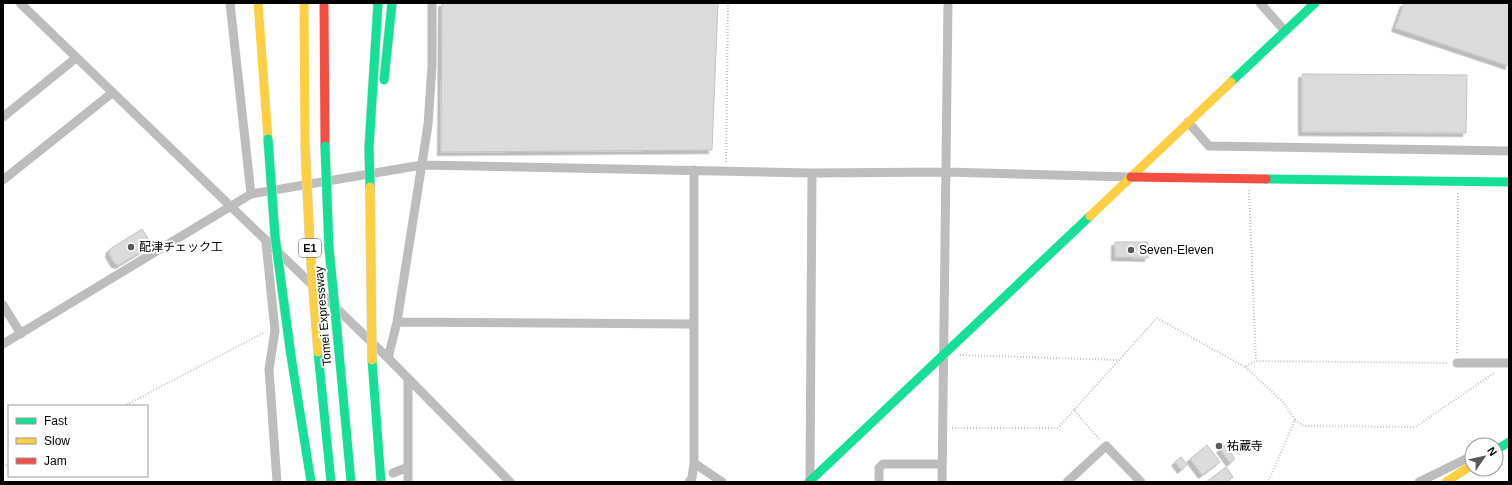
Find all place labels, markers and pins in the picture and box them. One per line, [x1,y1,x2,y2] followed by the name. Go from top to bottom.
[139,240,223,254] place label: 配津チェック工
[126,242,136,252] marker: 配津チェック工
[1139,243,1214,257] place label: Seven-Eleven
[1126,245,1136,255] marker: Seven-Eleven
[1227,439,1263,453] place label: 祐蔵寺
[1214,441,1224,451] marker: 祐蔵寺

